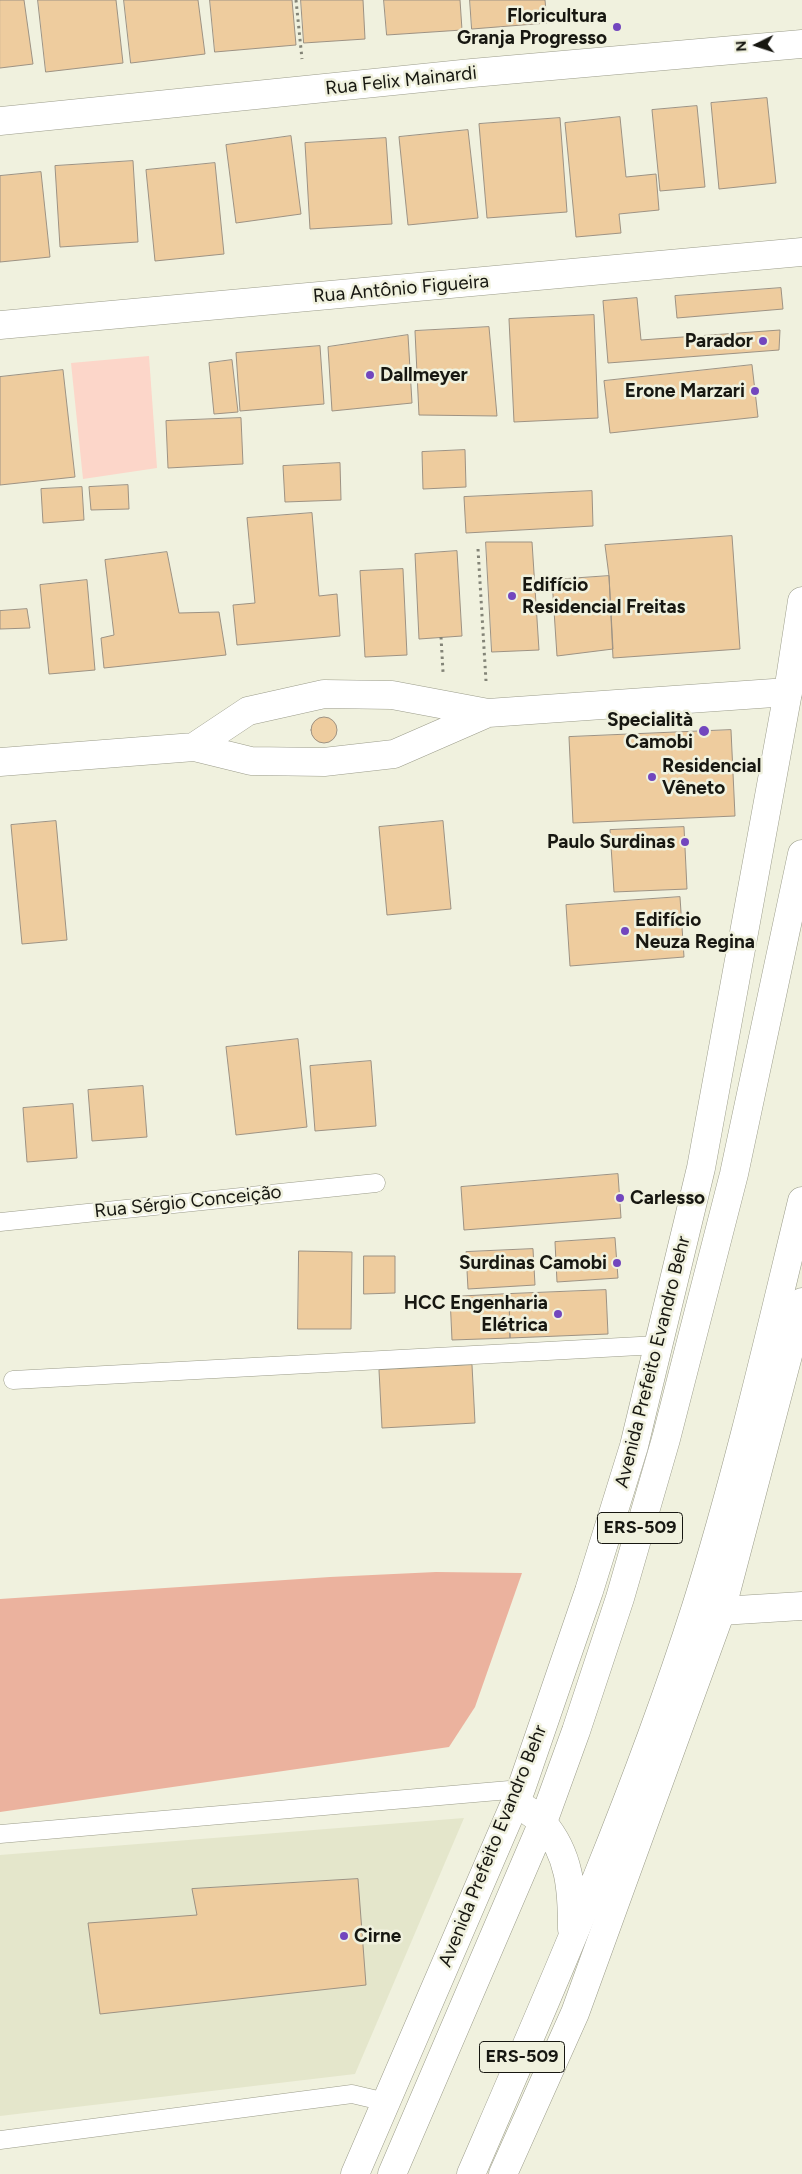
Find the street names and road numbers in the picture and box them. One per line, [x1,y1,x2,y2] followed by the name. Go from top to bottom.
[324,62,478,100] street label: Rua Felix Mainardi
[312,270,490,308] street label: Rua Antônio Figueira
[93,1181,283,1223] street label: Rua Sérgio Conceição
[611,1234,695,1490] street label: Avenida Prefeito Evandro Behr
[598,1512,682,1544] road number: ERS-509
[434,1722,552,1970] street label: Avenida Prefeito Evandro Behr
[480,2041,564,2072] road number: ERS-509

